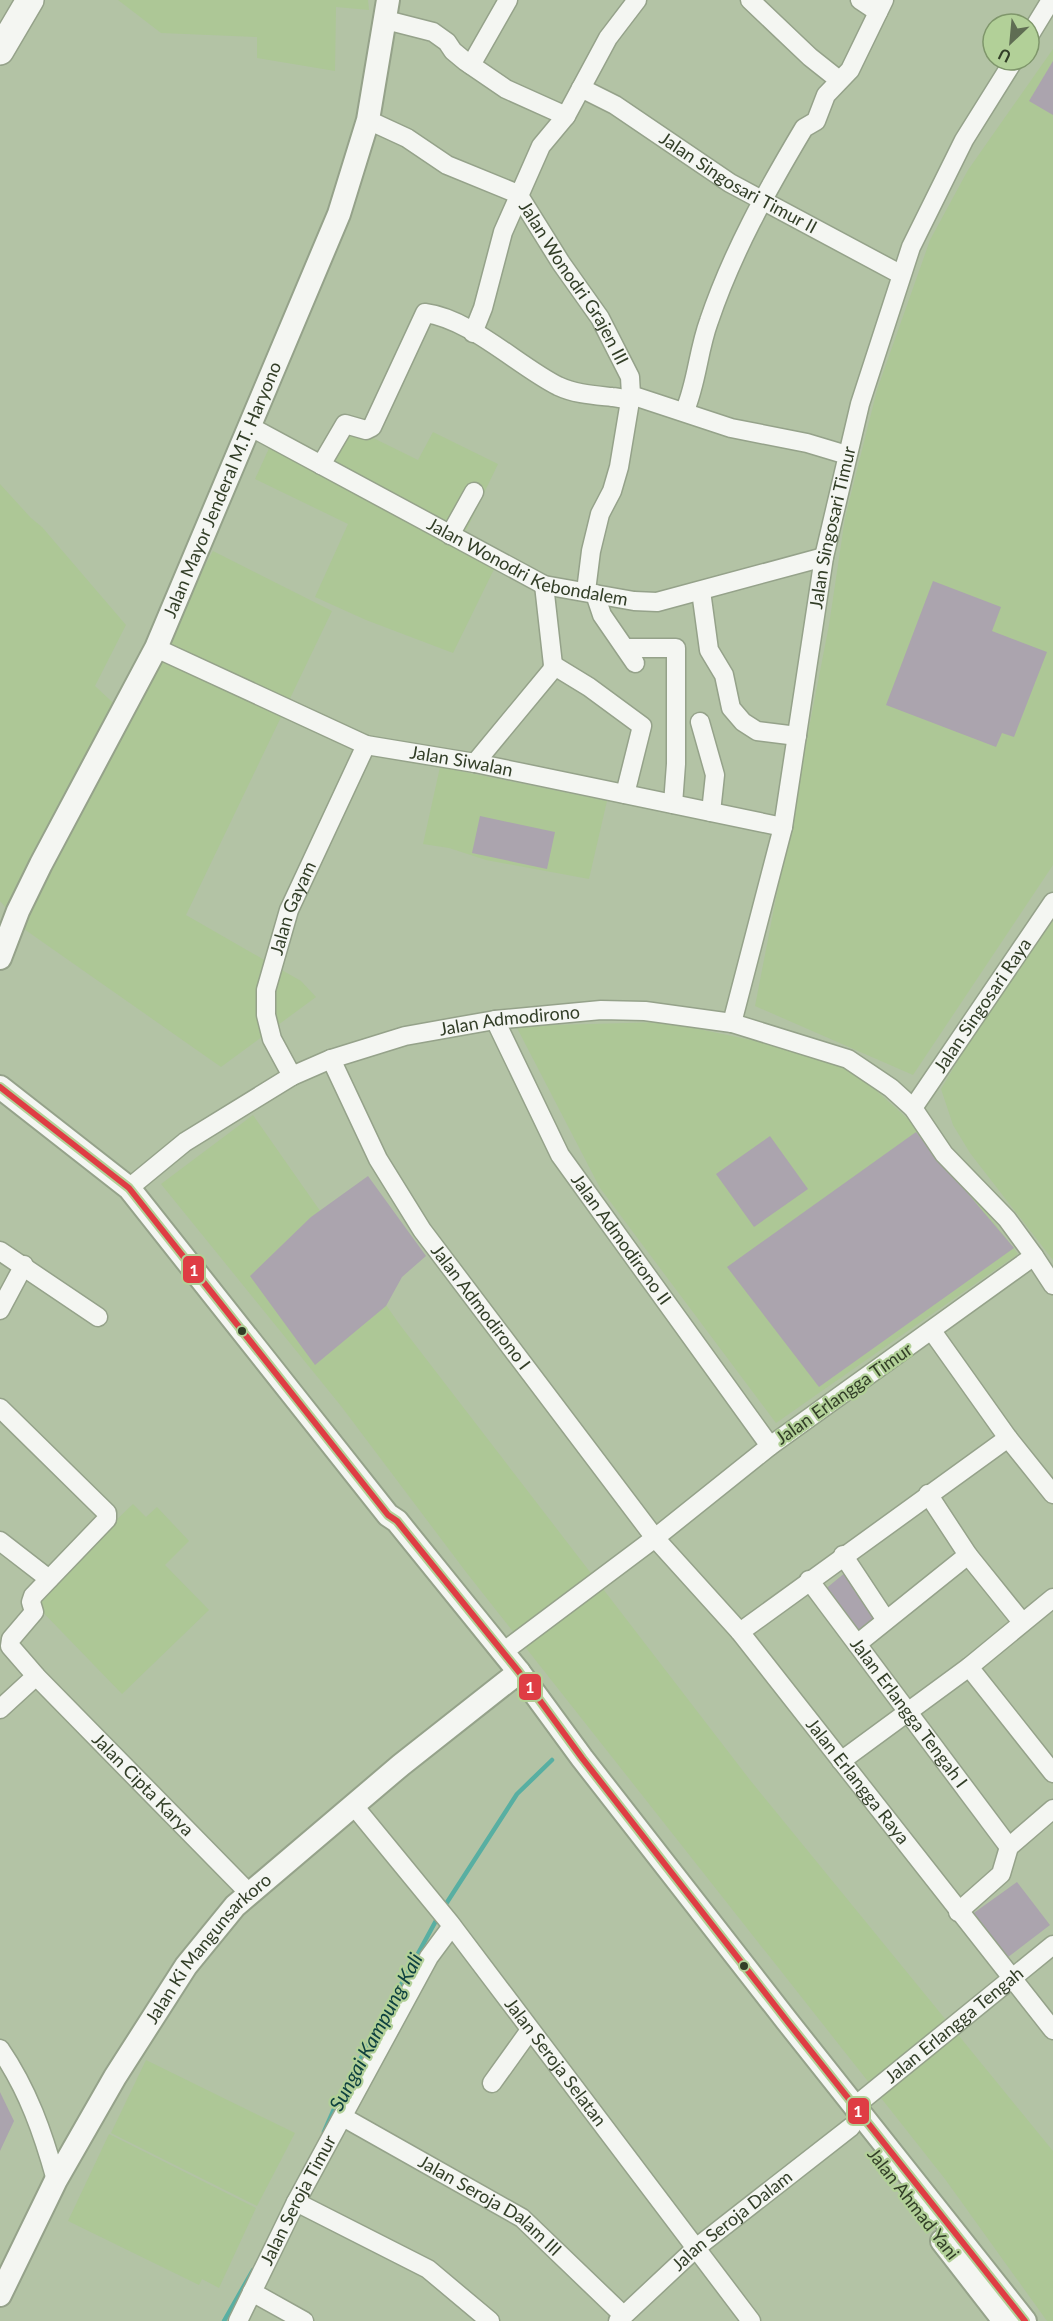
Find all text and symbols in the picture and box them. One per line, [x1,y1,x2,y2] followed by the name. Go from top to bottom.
[981,12,1041,72] north arrow
[995,45,1014,67] text: U
[656,127,821,238] street label: Jalan Singosari Timur II
[515,196,634,368] street label: Jalan Wonodri Grajen III
[158,358,286,621] street label: Jalan Mayor Jenderal M.T. Haryono
[804,444,860,610] street label: Jalan Singosari Timur
[424,512,630,610] street label: Jalan Wonodri Kebondalem
[408,740,515,781] street label: Jalan Siwalan
[265,857,320,957] street label: Jalan Gayam
[928,933,1035,1076] street label: Jalan Singosari Raya
[437,1000,581,1040] street label: Jalan Admodirono
[567,1169,676,1309] street label: Jalan Admodirono II
[427,1240,536,1374] street label: Jalan Admodirono I
[182,1255,205,1284] line badge: 1
[189,1260,199,1279] text: 1
[236,1325,248,1337] unlabelled marker
[771,1337,916,1449] street label: Jalan Erlangga Timur
[846,1633,973,1792] street label: Jalan Erlangga Tengah I
[518,1673,542,1701] line badge: 1
[525,1677,535,1696] text: 1
[802,1713,915,1848] street label: Jalan Erlangga Raya
[88,1728,199,1840] street label: Jalan Cipta Karya
[140,1868,275,2027] street label: Jalan Ki Mangunsarkoro
[323,1948,427,2114] water label: Sungai Kampung Kali
[738,1960,750,1972] unlabelled marker
[880,1962,1027,2087] street label: Jalan Erlangga Tengah
[501,1993,612,2130] street label: Jalan Seroja Selatan
[847,2097,870,2125] line badge: 1
[853,2101,863,2120] text: 1
[255,2131,340,2268] street label: Jalan Seroja Timur
[863,2143,964,2264] street label: Jalan Ahmad Yani
[415,2150,567,2260] street label: Jalan Seroja Dalam III
[667,2165,796,2275] street label: Jalan Seroja Dalam

